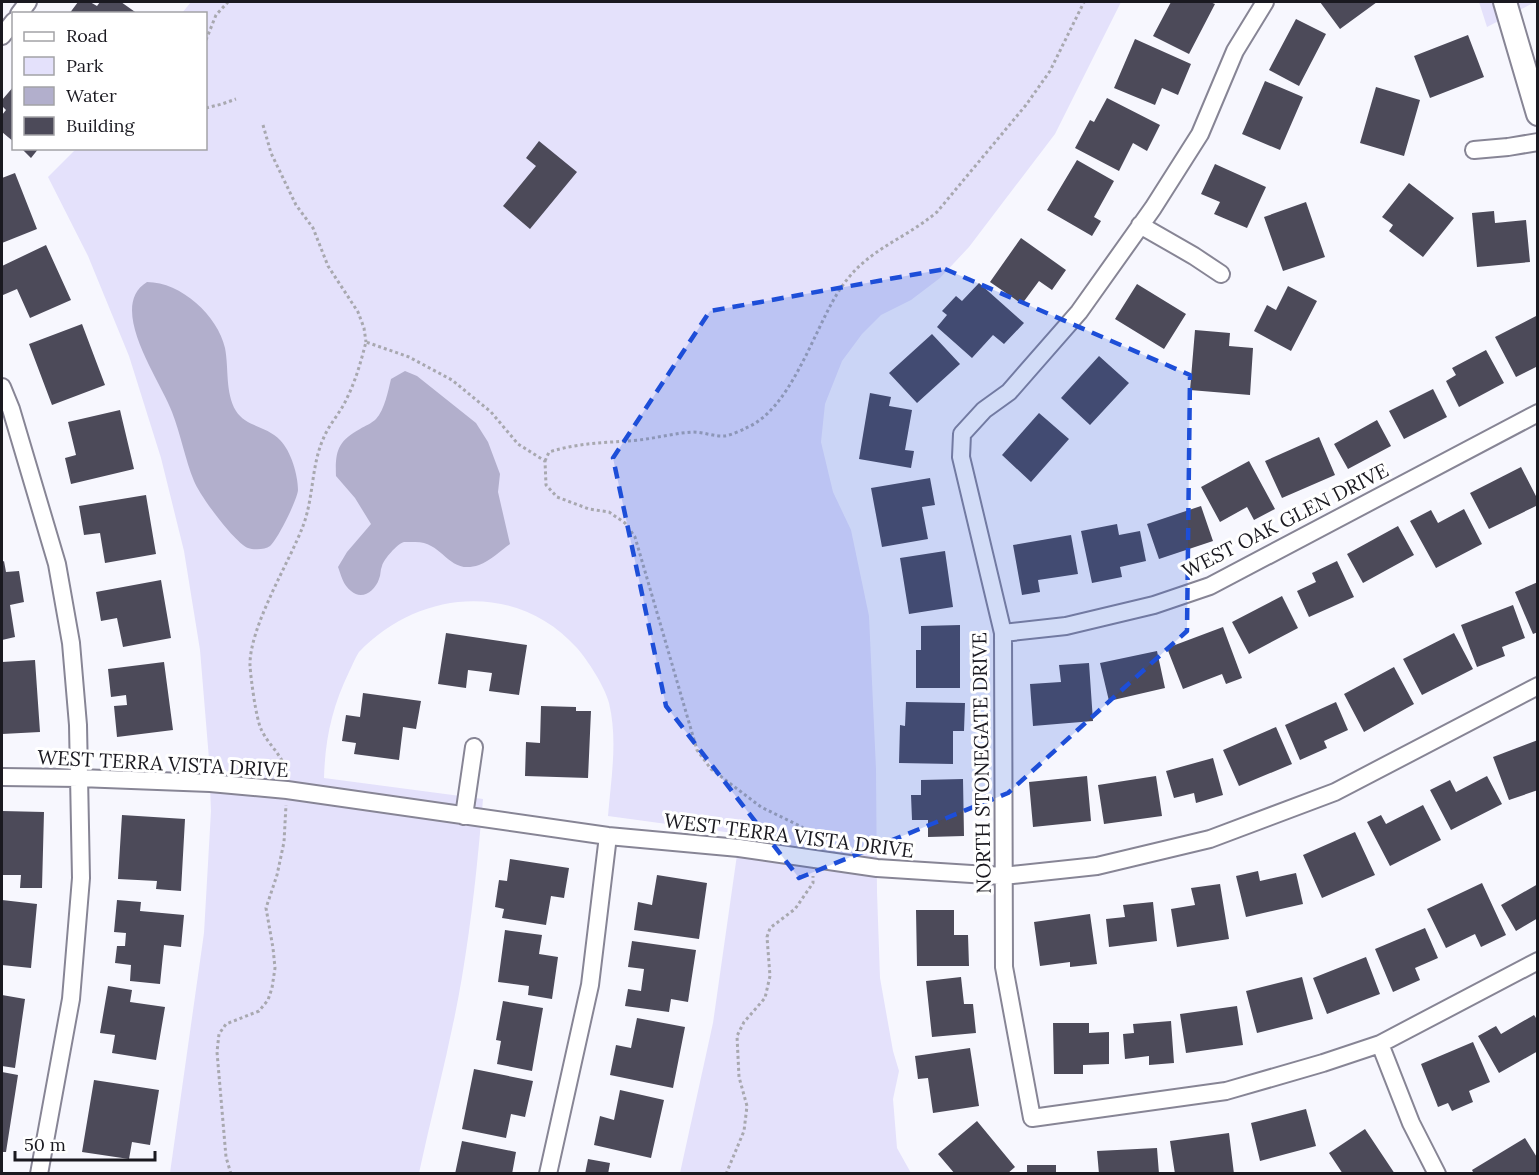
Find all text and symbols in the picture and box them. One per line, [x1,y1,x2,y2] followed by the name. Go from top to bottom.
[12,12,207,150] legend
[66,24,108,47] text: Road
[66,54,104,77] text: Park
[66,84,117,107] text: Water
[66,114,136,137] text: Building
[1178,457,1392,583] street label: WEST OAK GLEN DRIVE
[966,632,996,894] street label: NORTH STONEGATE DRIVE
[37,744,289,782] street label: WEST TERRA VISTA DRIVE
[663,807,915,863] street label: WEST TERRA VISTA DRIVE
[15,1124,154,1162] scale bar
[24,1133,66,1156] text: 50 m

